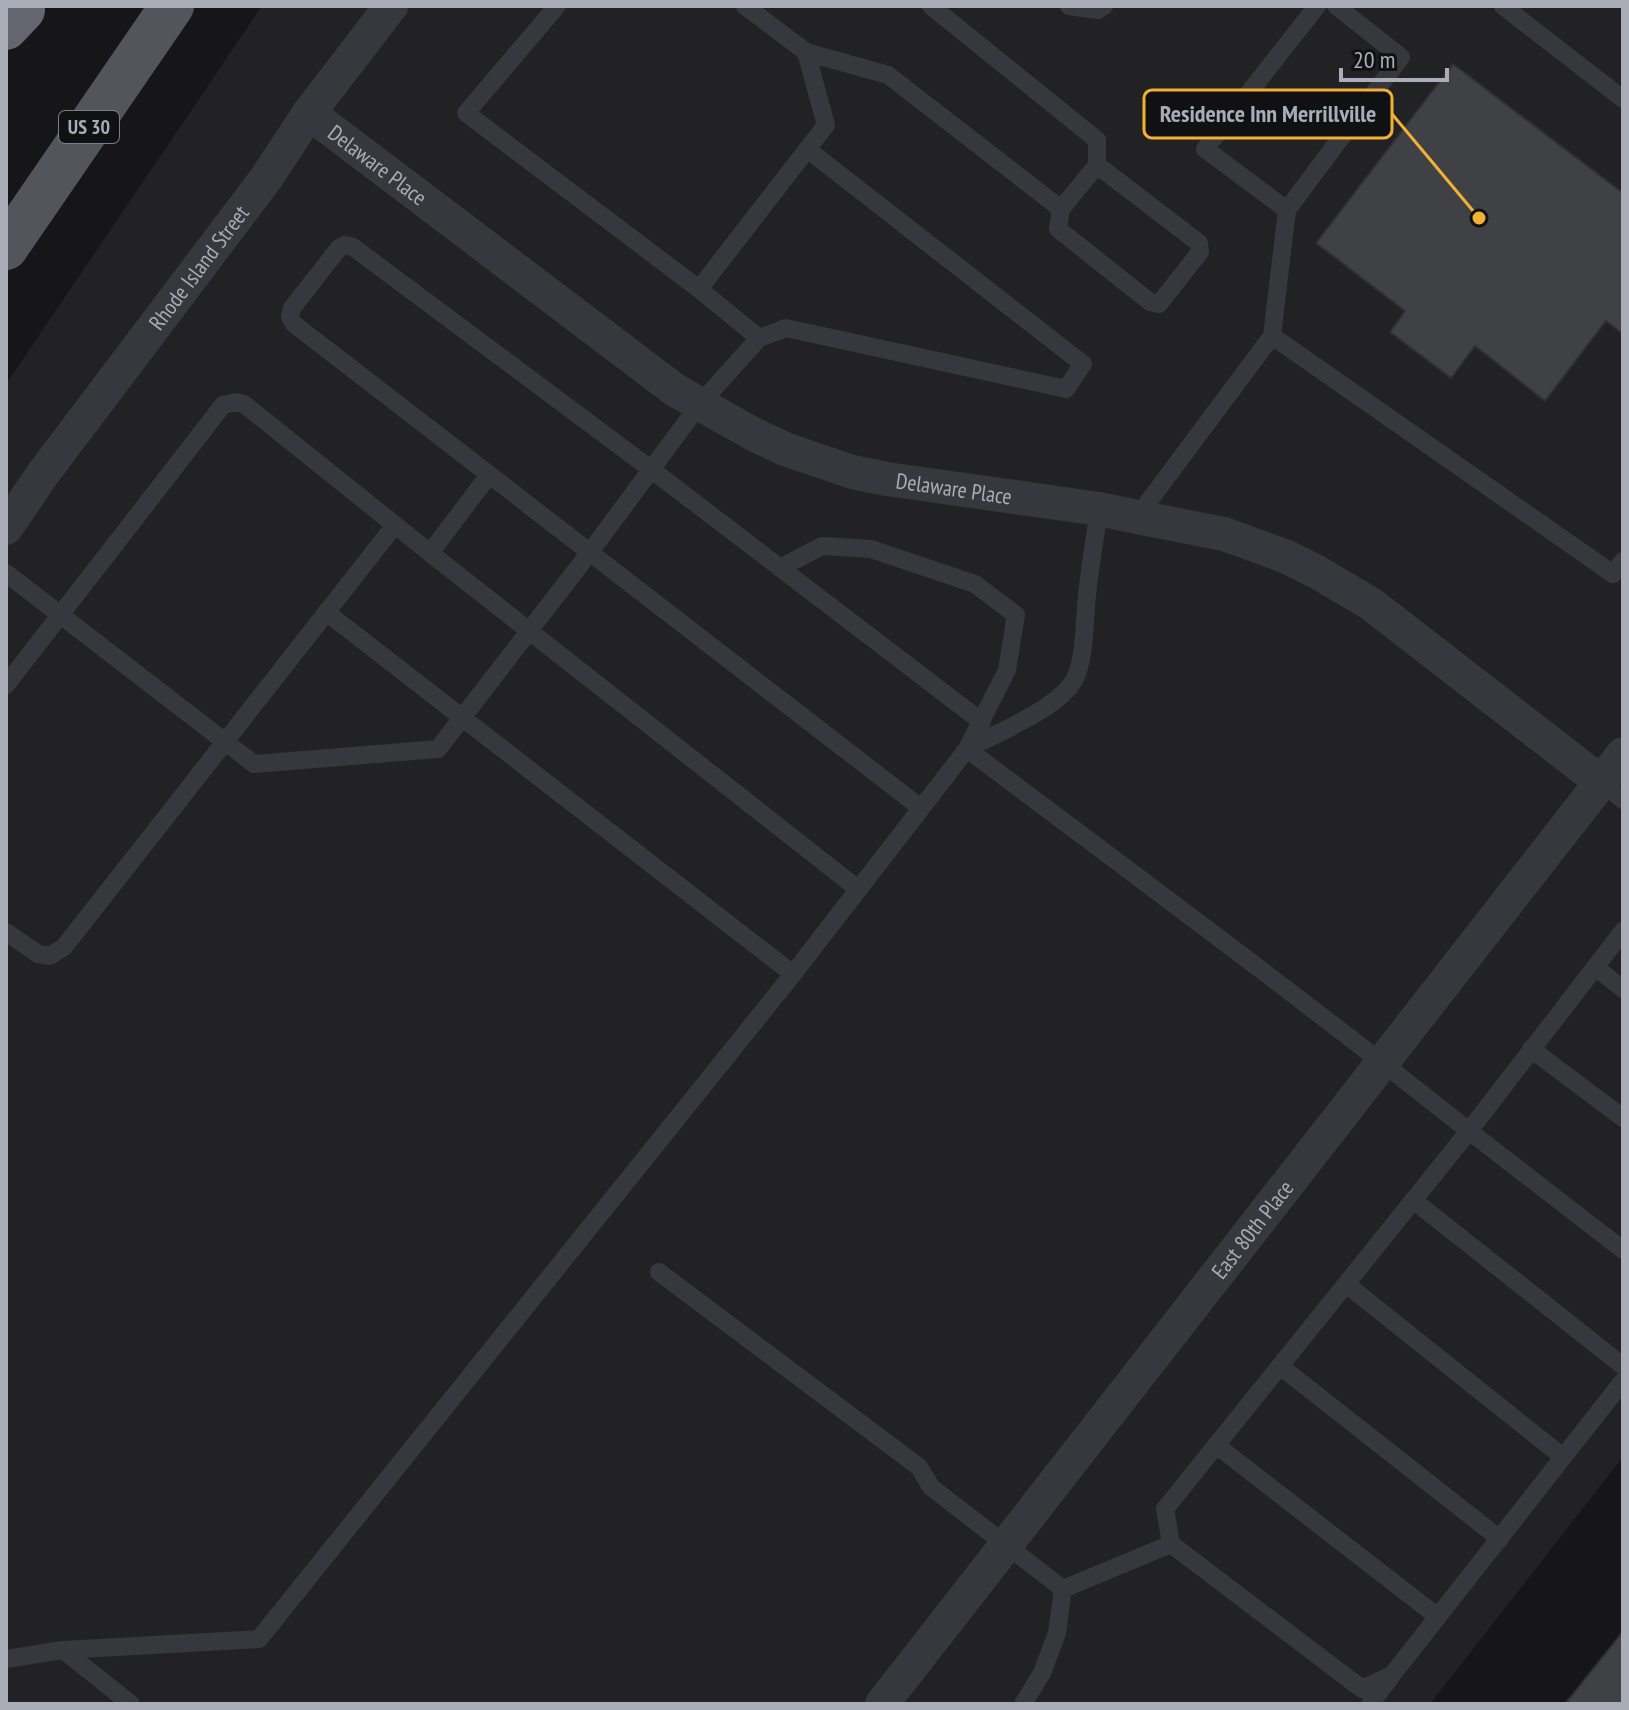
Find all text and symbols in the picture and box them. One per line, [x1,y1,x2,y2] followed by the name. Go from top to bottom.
[1341,32,1447,82] scale bar
[1353,44,1395,75] text: 20 m
[1144,90,1392,138] callout: Residence Inn Merrillville
[1160,98,1376,129] text: Residence Inn Merrillville
[59,111,119,143] road number: US 30
[323,119,433,211] street label: Delaware Place
[143,200,255,335] street label: Rhode Island Street
[894,466,1014,511] street label: Delaware Place
[1205,1175,1299,1284] street label: East 80th Place

